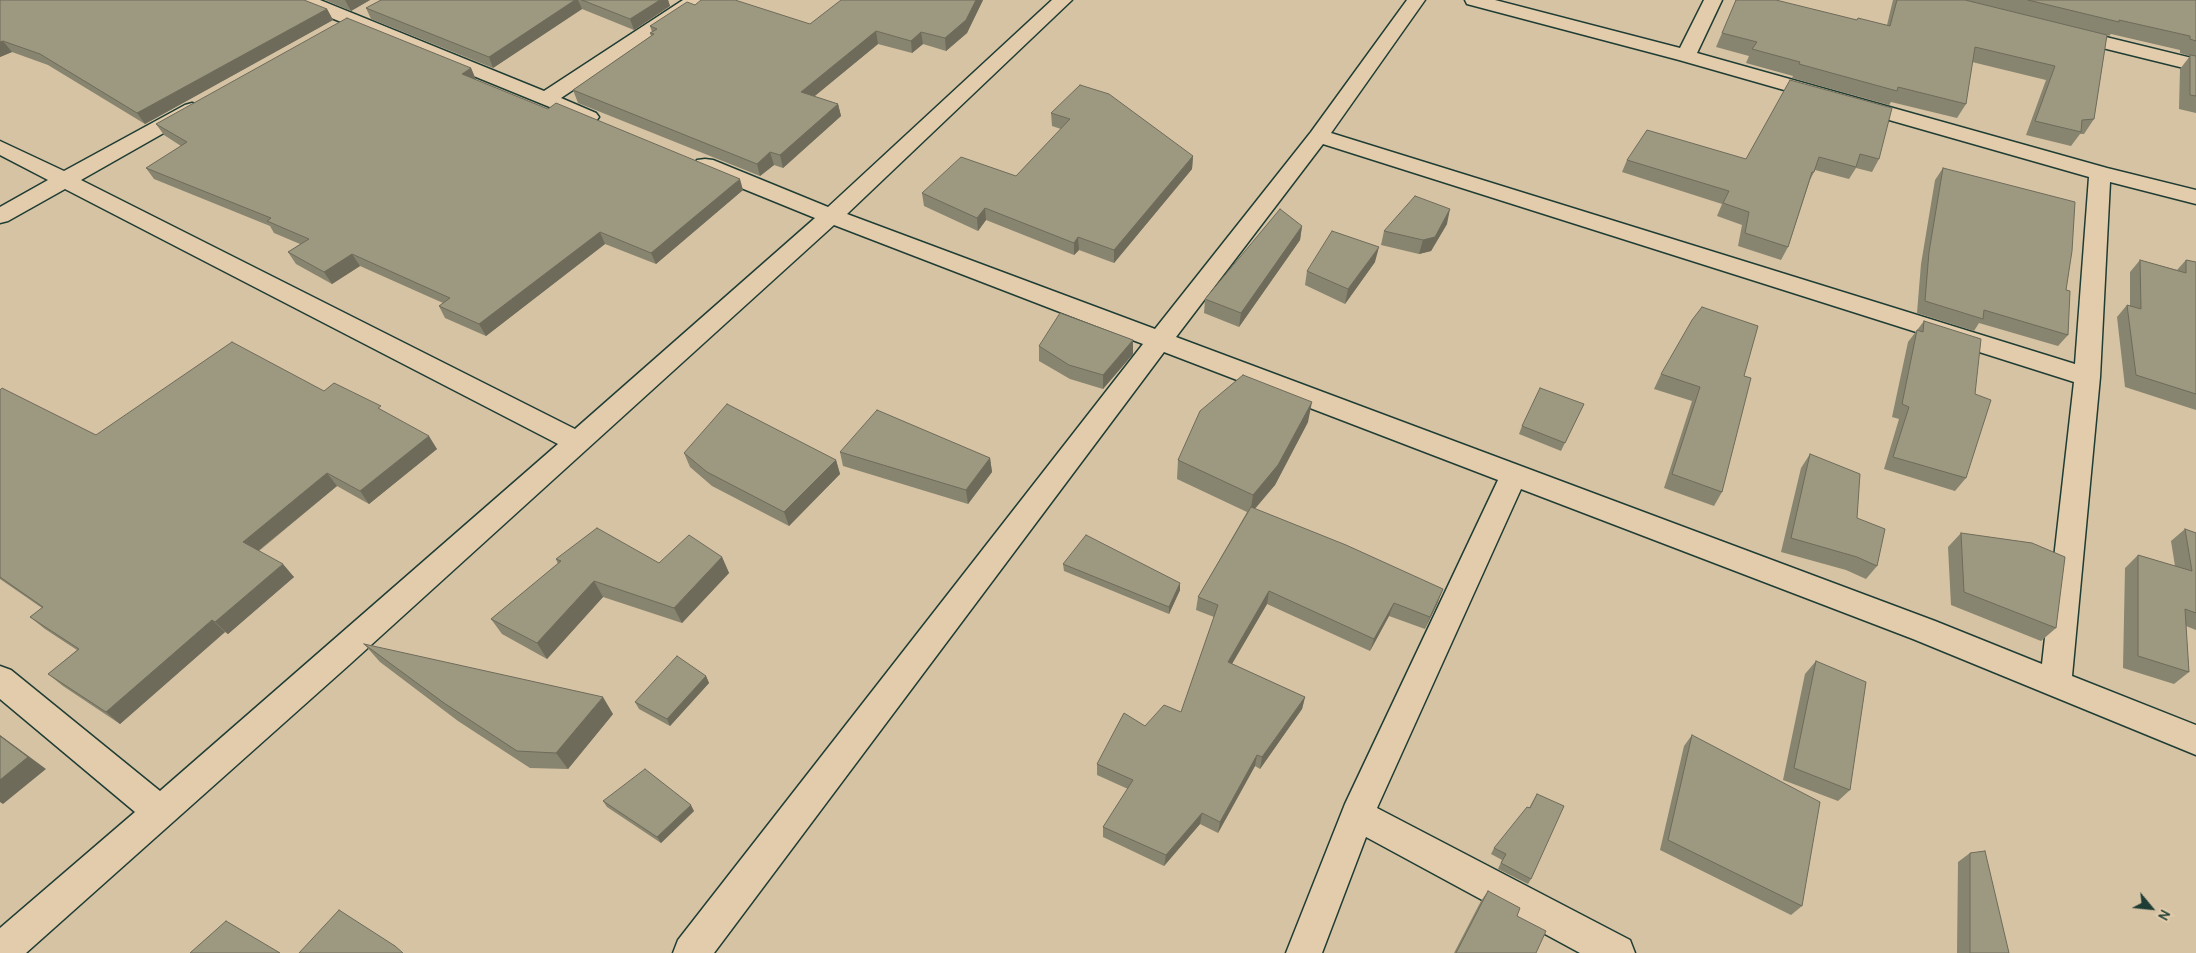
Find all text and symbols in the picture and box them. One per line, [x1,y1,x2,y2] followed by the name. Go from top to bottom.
[2126,883,2176,933] north arrow
[2154,907,2174,924] text: N

